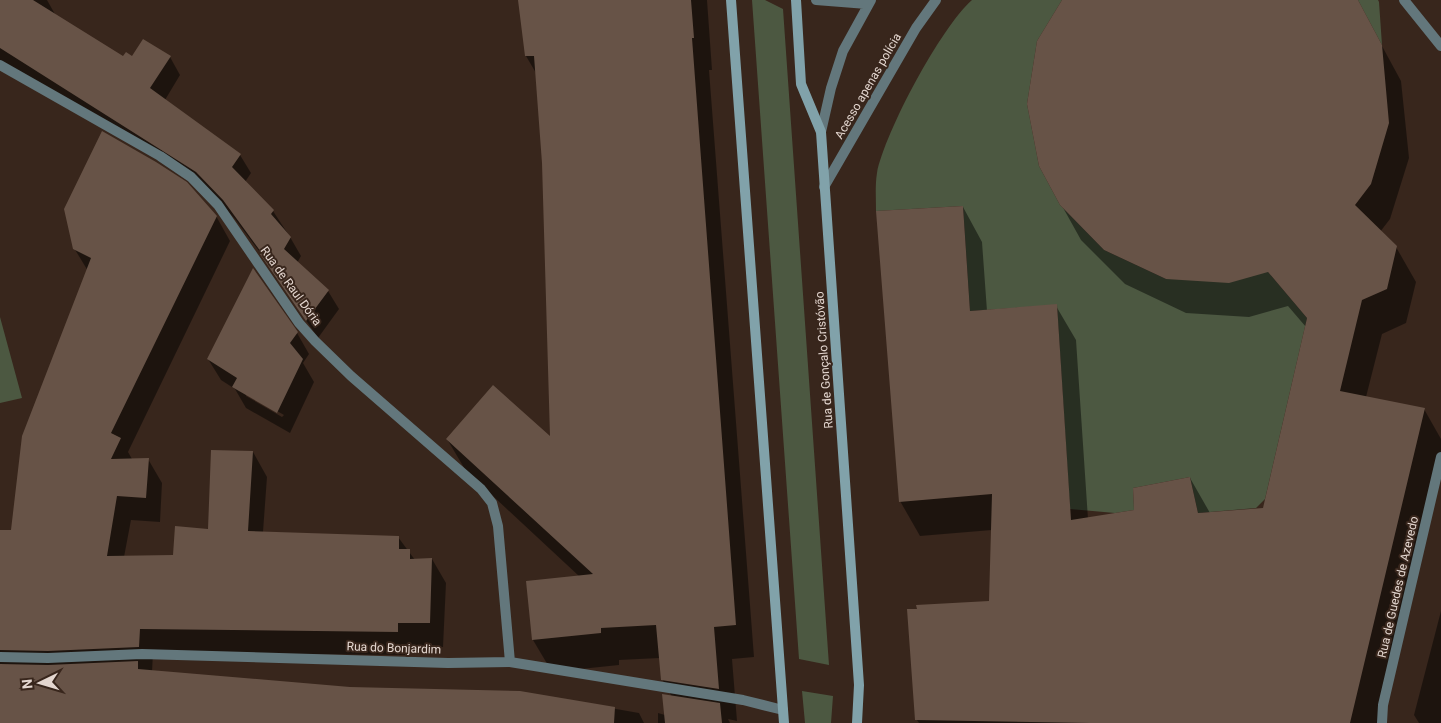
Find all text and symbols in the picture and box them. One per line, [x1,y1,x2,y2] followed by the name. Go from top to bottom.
[832,31,904,141] street label: Acesso apenas polícia
[258,244,324,328] street label: Rua de Raul Dória
[812,291,836,429] street label: Rua de Gonçalo Cristóvão
[1375,515,1421,659] street label: Rua de Guedes de Azevedo
[346,639,442,657] street label: Rua do Bonjardim
[15,658,65,708] north arrow
[19,679,35,690] text: N

